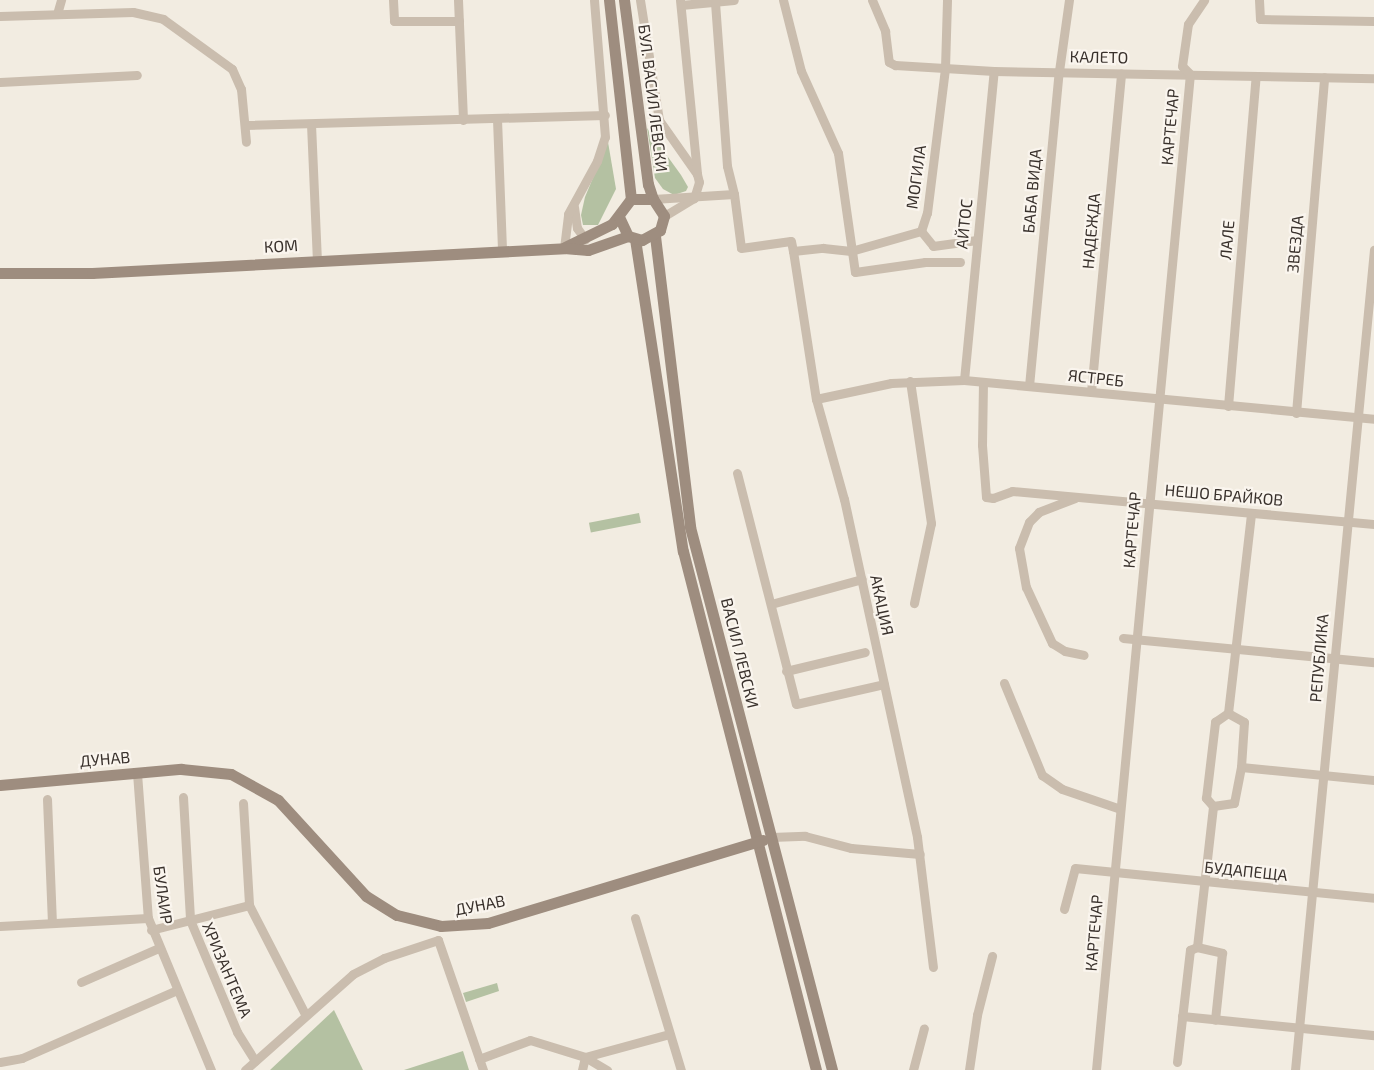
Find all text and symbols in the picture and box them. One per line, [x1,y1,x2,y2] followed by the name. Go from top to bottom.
[634,23,672,173] street label: БУЛ. ВАСИЛ ЛЕВСКИ
[1069,47,1129,67] street label: КАЛЕТО
[1157,88,1183,166] street label: КАРТЕЧАР
[902,144,930,210] street label: МОГИЛА
[1019,148,1045,234] street label: БАБА ВИДА
[1078,192,1104,270] street label: НАДЕЖДА
[952,198,976,250] street label: АЙТОС
[1283,215,1307,273] street label: ЗВЕЗДА
[1216,219,1238,261] street label: ЛАЛЕ
[263,236,299,256] street label: КОМ
[1067,366,1125,390] street label: ЯСТРЕБ
[1164,480,1284,510] street label: НЕШО БРАЙКОВ
[1119,491,1145,569] street label: КАРТЕЧАР
[866,573,898,637] street label: АКАЦИЯ
[717,596,763,710] street label: ВАСИЛ ЛЕВСКИ
[1306,613,1332,703] street label: РЕПУБЛИКА
[79,747,131,771] street label: ДУНАВ
[1203,857,1289,885] street label: БУДАПЕЩА
[149,865,177,925] street label: БУЛАИР
[453,891,507,919] street label: ДУНАВ
[1081,894,1107,972] street label: КАРТЕЧАР
[198,919,256,1021] street label: ХРИЗАНТЕМА

